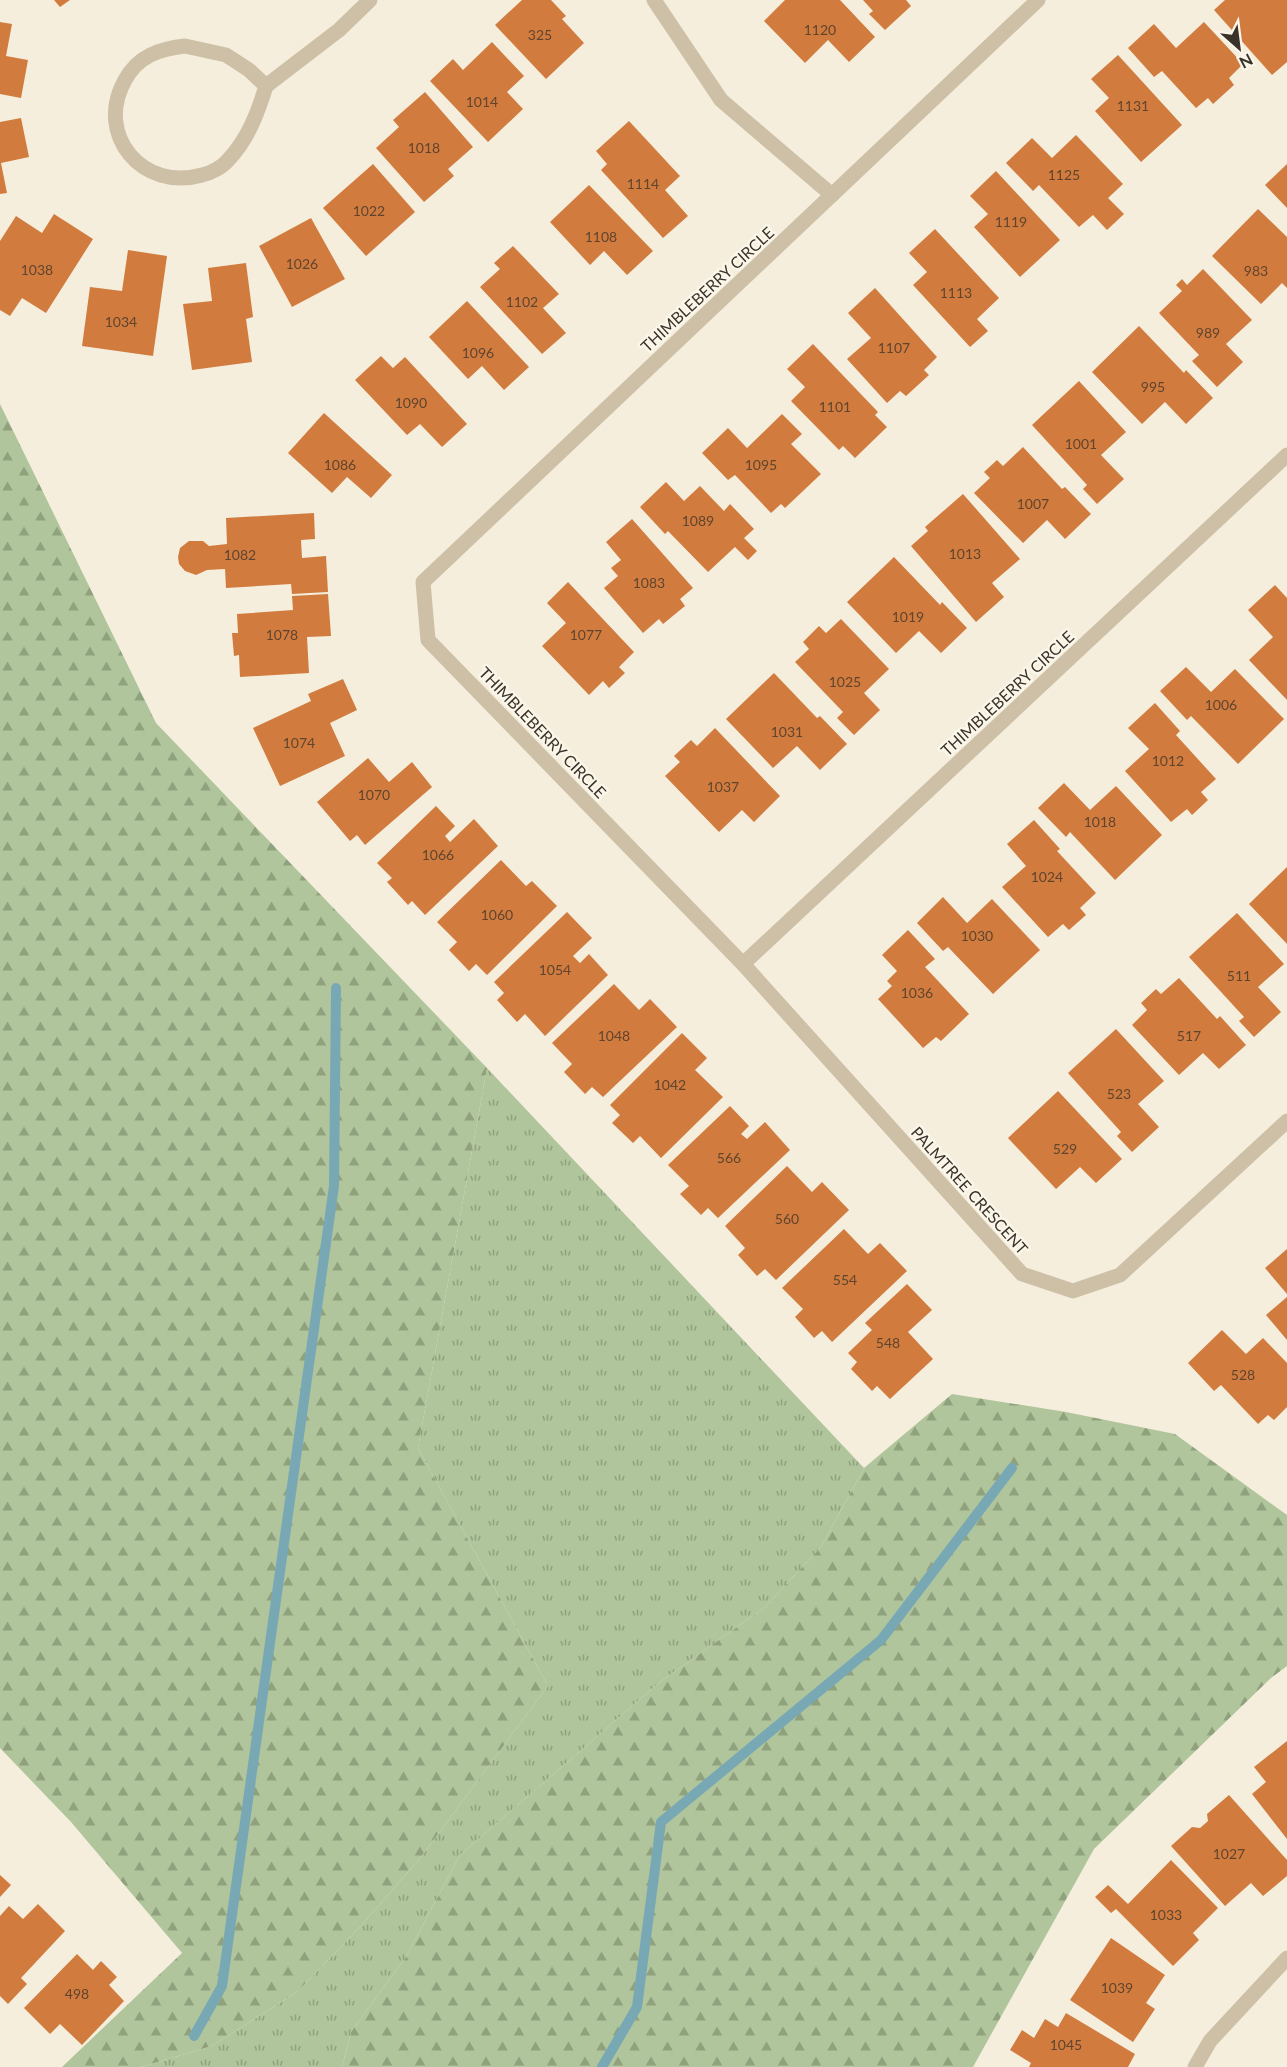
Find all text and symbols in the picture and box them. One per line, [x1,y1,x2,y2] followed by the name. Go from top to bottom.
[1209,18,1269,78] north arrow
[804,21,836,38] house number: 1120
[528,26,552,43] house number: 325
[1236,50,1256,73] text: N
[466,93,498,110] house number: 1014
[1117,97,1149,114] house number: 1131
[408,139,440,156] house number: 1018
[1048,166,1080,183] house number: 1125
[627,175,659,192] house number: 1114
[353,202,385,219] house number: 1022
[995,213,1027,230] house number: 1119
[637,222,777,356] street label: THIMBLEBERRY CIRCLE
[585,228,617,245] house number: 1108
[286,255,318,272] house number: 1026
[21,261,53,278] house number: 1038
[1244,262,1268,279] house number: 983
[940,284,972,301] house number: 1113
[506,293,538,310] house number: 1102
[105,313,137,330] house number: 1034
[1196,324,1220,341] house number: 989
[878,339,910,356] house number: 1107
[462,344,494,361] house number: 1096
[1141,378,1165,395] house number: 995
[395,394,427,411] house number: 1090
[819,398,851,415] house number: 1101
[1065,435,1097,452] house number: 1001
[324,456,356,473] house number: 1086
[745,456,777,473] house number: 1095
[1017,495,1049,512] house number: 1007
[682,512,714,529] house number: 1089
[949,545,981,562] house number: 1013
[224,546,256,563] house number: 1082
[633,574,665,591] house number: 1083
[892,608,924,625] house number: 1019
[266,626,298,643] house number: 1078
[570,626,602,643] house number: 1077
[937,626,1077,760] street label: THIMBLEBERRY CIRCLE
[475,663,611,801] street label: THIMBLEBERRY CIRCLE
[829,673,861,690] house number: 1025
[1205,696,1237,713] house number: 1006
[771,723,803,740] house number: 1031
[283,734,315,751] house number: 1074
[1152,752,1184,769] house number: 1012
[707,778,739,795] house number: 1037
[358,786,390,803] house number: 1070
[1084,813,1116,830] house number: 1018
[422,846,454,863] house number: 1066
[1031,868,1063,885] house number: 1024
[481,906,513,923] house number: 1060
[961,927,993,944] house number: 1030
[539,961,571,978] house number: 1054
[1227,967,1251,984] house number: 511
[901,984,933,1001] house number: 1036
[598,1027,630,1044] house number: 1048
[1177,1027,1201,1044] house number: 517
[654,1076,686,1093] house number: 1042
[1107,1085,1131,1102] house number: 523
[908,1122,1033,1258] street label: PALMTREE CRESCENT
[1053,1140,1077,1157] house number: 529
[717,1149,741,1166] house number: 566
[775,1210,799,1227] house number: 560
[833,1271,857,1288] house number: 554
[876,1334,900,1351] house number: 548
[1231,1366,1255,1383] house number: 528
[1213,1845,1245,1862] house number: 1027
[1150,1906,1182,1923] house number: 1033
[1101,1979,1133,1996] house number: 1039
[65,1985,89,2002] house number: 498
[1050,2036,1082,2053] house number: 1045

